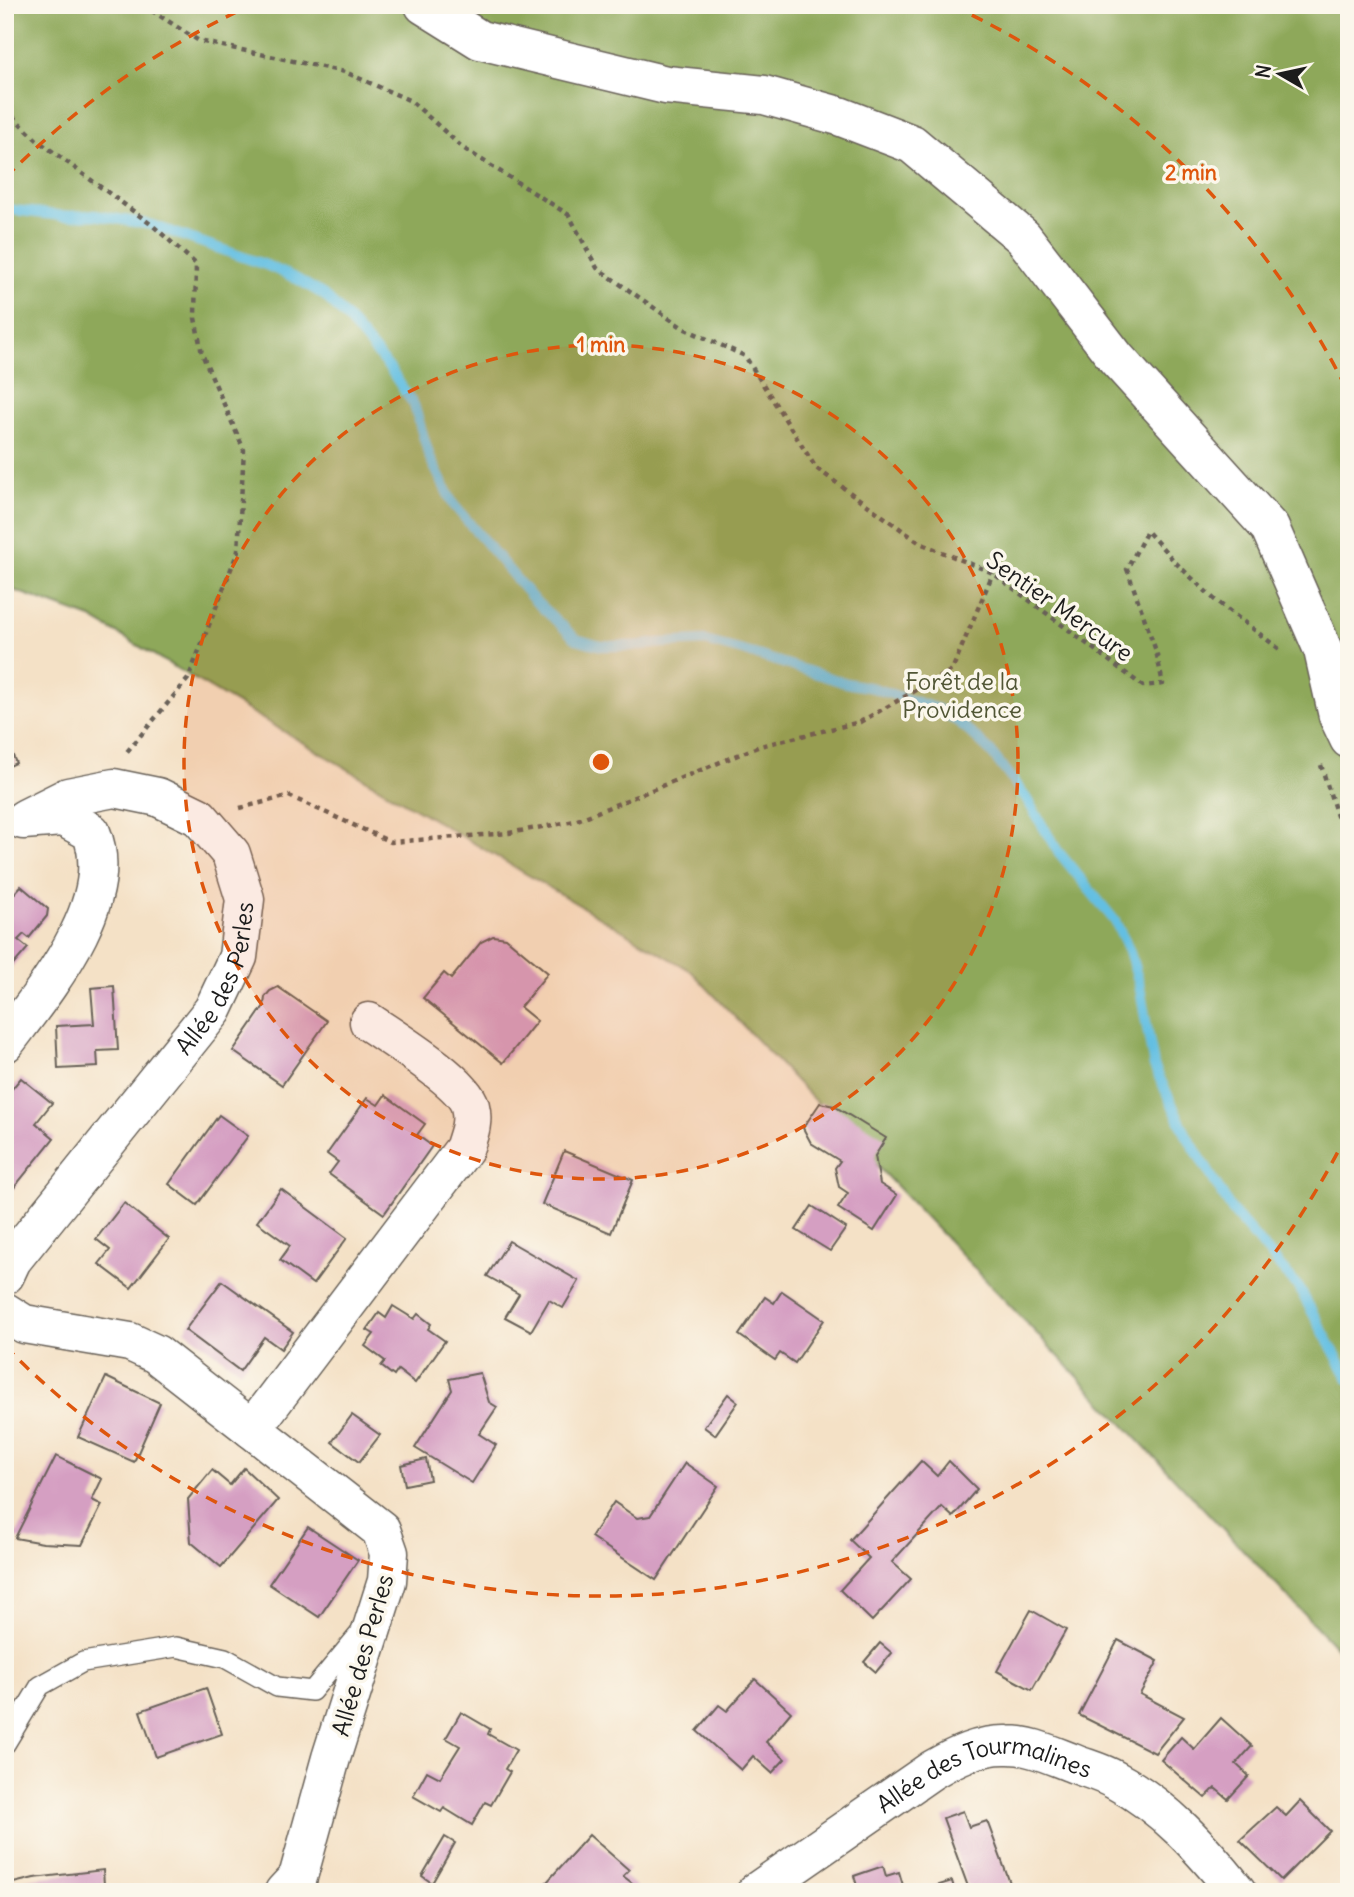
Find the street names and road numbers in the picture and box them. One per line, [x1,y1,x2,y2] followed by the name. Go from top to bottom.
[981,544,1139,668] street label: Sentier Mercure
[168,900,260,1061] street label: Allée des Perles
[325,1571,399,1739] street label: Allée des Perles
[870,1730,1096,1819] street label: Allée des Tourmalines

